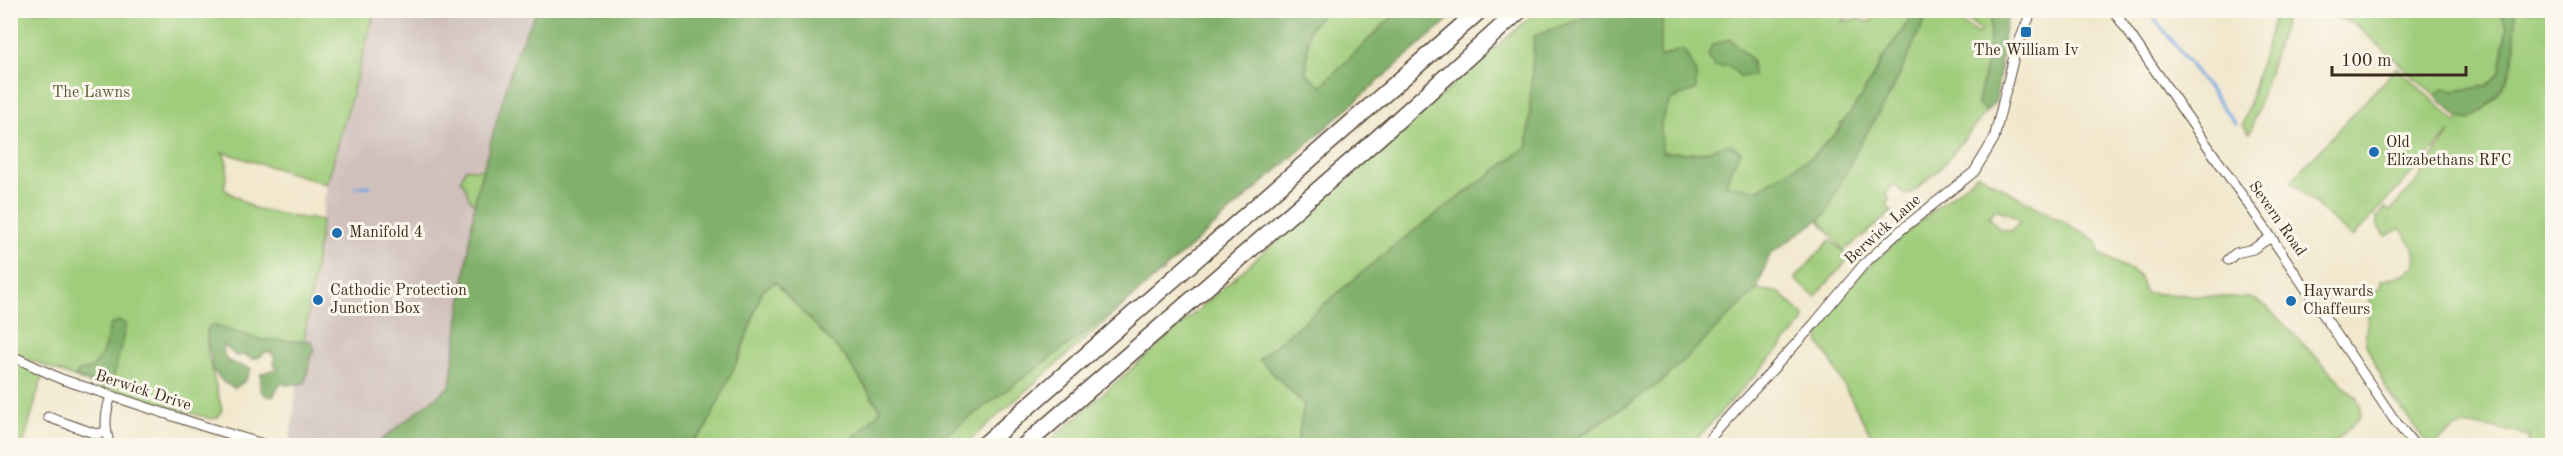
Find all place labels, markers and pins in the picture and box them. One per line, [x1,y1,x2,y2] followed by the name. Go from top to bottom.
[2019,25,2033,39] marker: The William Iv
[1973,43,2079,59] place label: The William Iv
[2386,135,2511,169] place label: Old Elizabethans RFC
[2367,145,2381,159] marker: Old Elizabethans RFC
[349,225,423,241] place label: Manifold 4
[330,226,344,240] marker: Manifold 4
[330,283,467,317] place label: Cathodic Protection Junction Box
[2303,284,2373,318] place label: Haywards Chaffeurs
[311,293,325,307] marker: Cathodic Protection Junction Box
[2284,294,2298,308] marker: Haywards Chaffeurs

